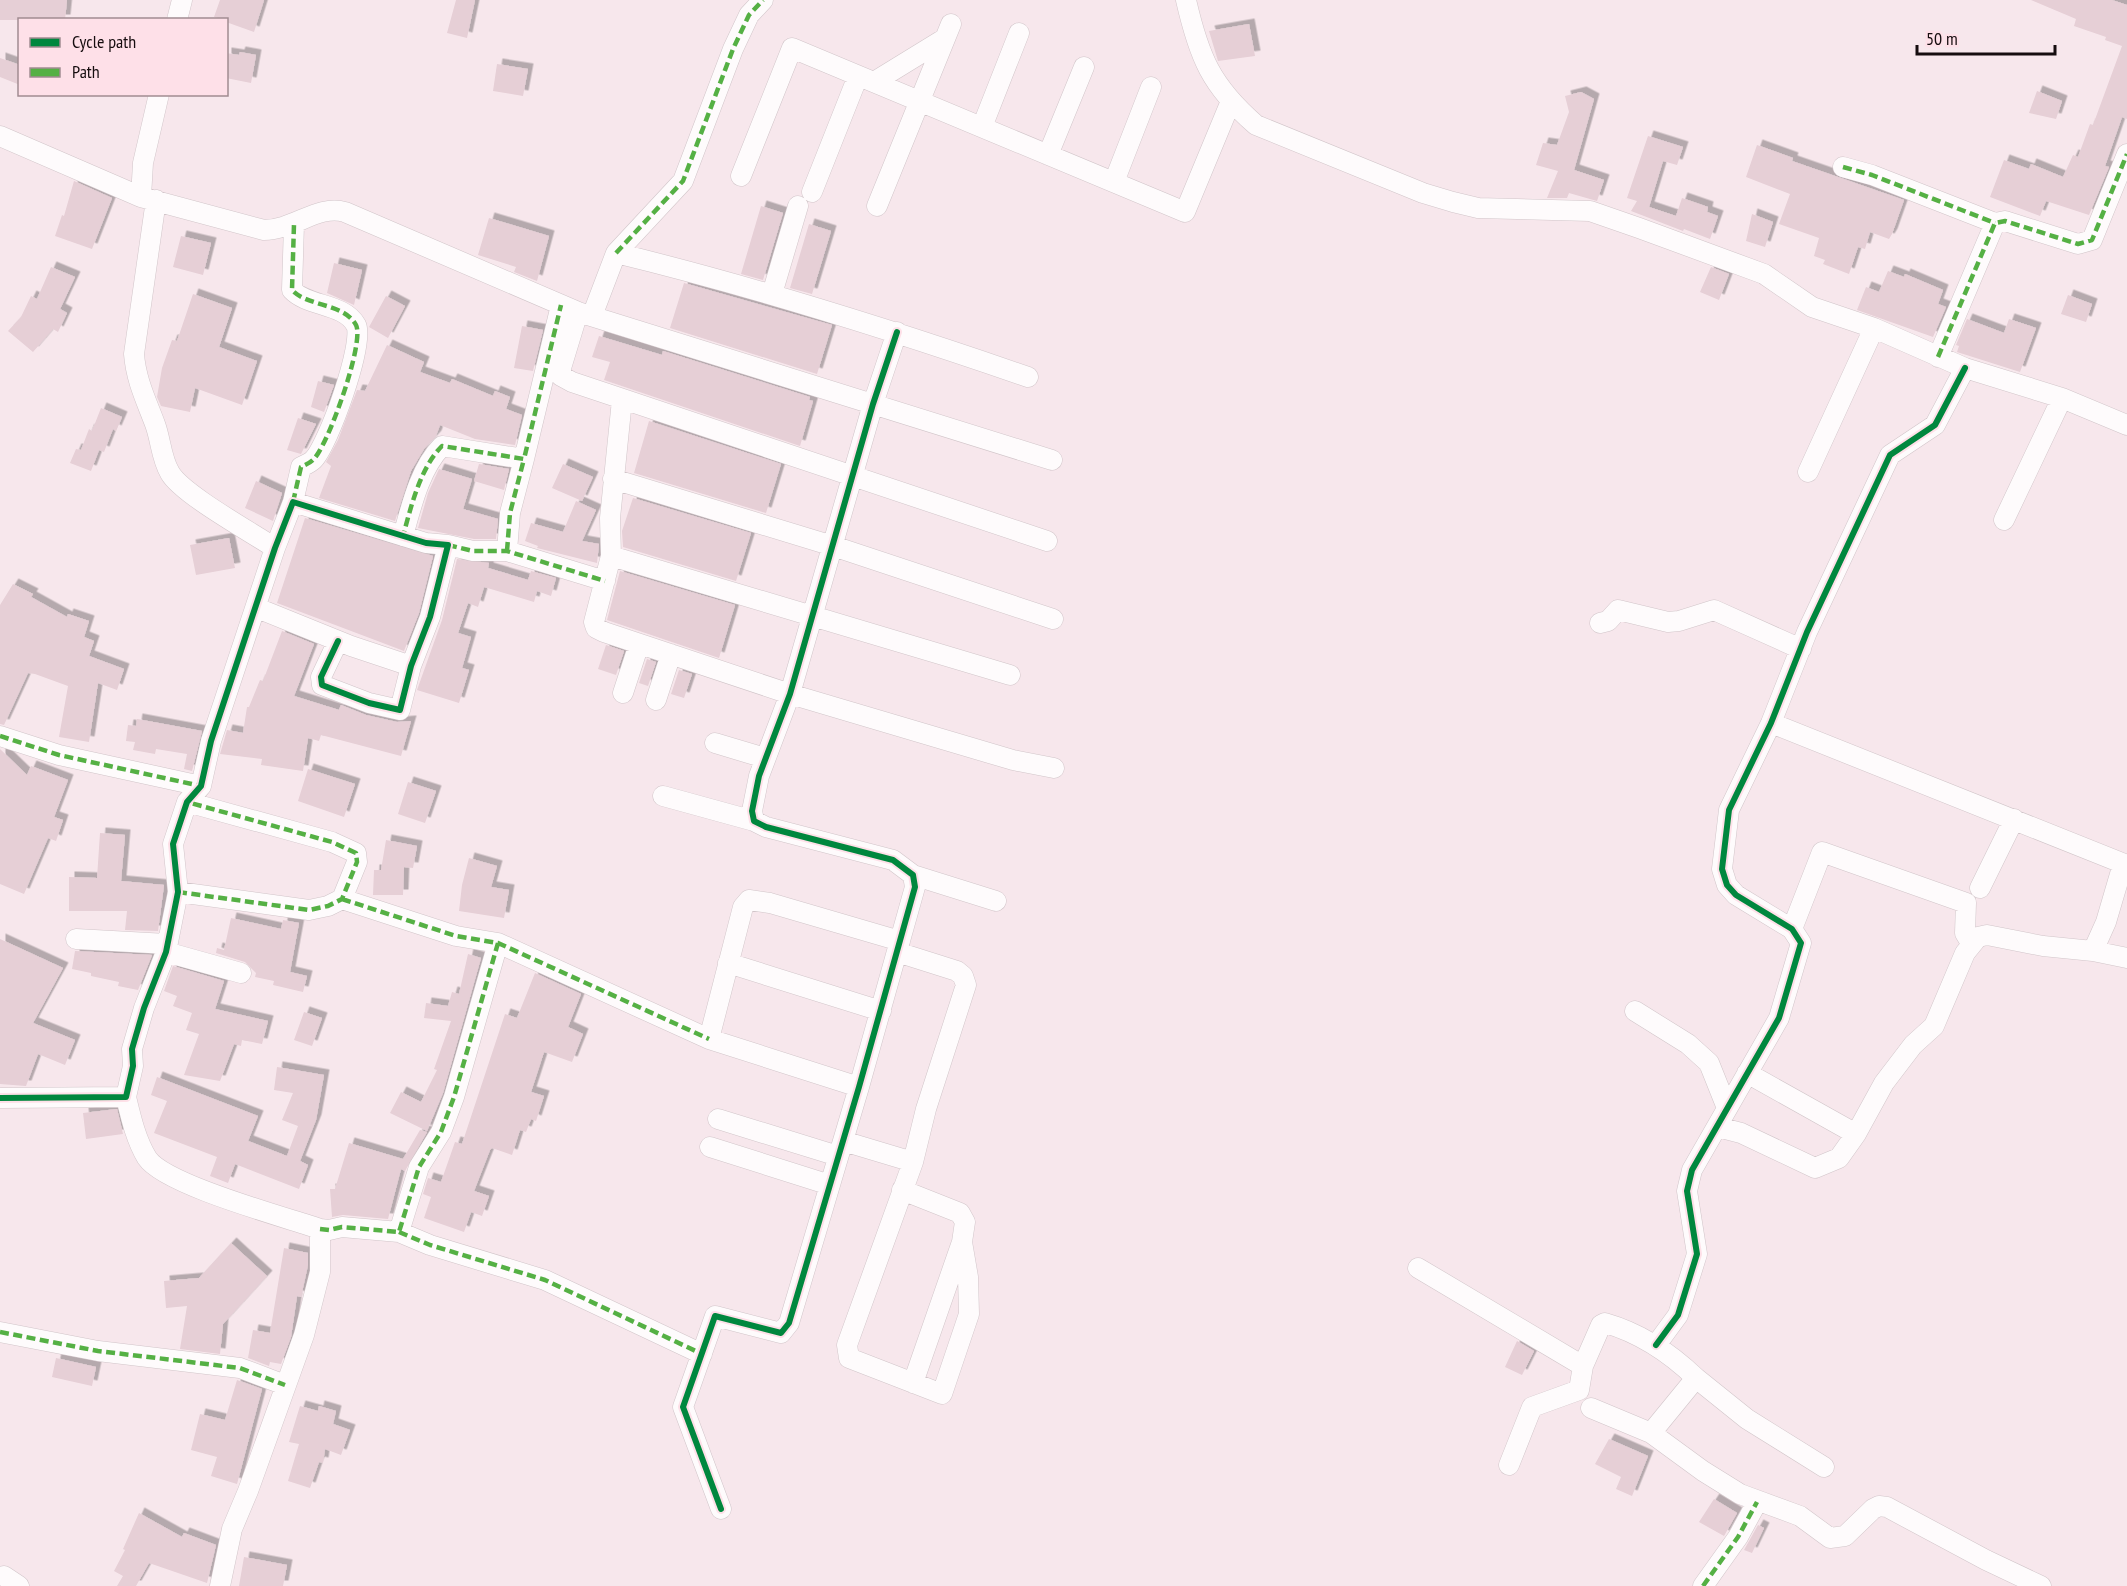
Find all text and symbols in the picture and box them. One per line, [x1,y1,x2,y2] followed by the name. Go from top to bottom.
[18,18,228,96] legend
[1917,18,2055,56] scale bar
[1926,27,1958,50] text: 50 m
[72,30,136,53] text: Cycle path
[72,60,100,83] text: Path

